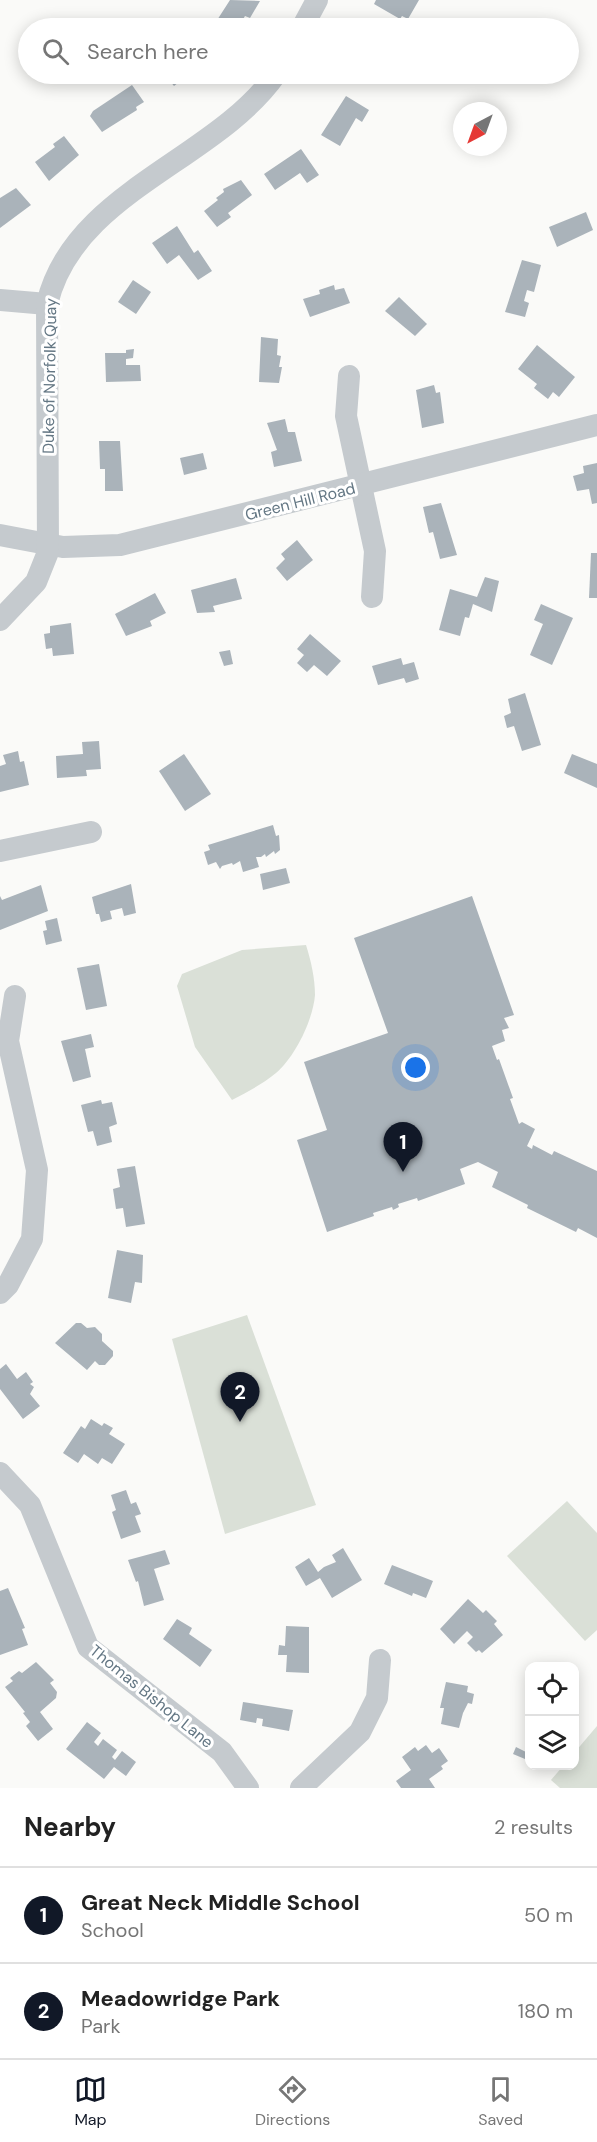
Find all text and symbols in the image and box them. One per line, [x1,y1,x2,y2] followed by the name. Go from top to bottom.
[18,18,579,84] search box
[39,35,72,68] icon: search
[87,37,208,66] text: Search here
[453,102,507,156] north arrow
[38,298,61,454] street label: Duke of Norfolk Quay
[243,478,357,525] street label: Green Hill Road
[401,1053,430,1082] your location
[384,1122,422,1172] pin: 1
[220,1372,260,1422] pin: 2
[86,1640,218,1753] street label: Thomas Bishop Lane
[525,1662,579,1770] map controls
[525,1662,579,1716] button: locate
[525,1716,579,1770] button: layers
[24,1810,116,1844] text: Nearby
[494,1814,573,1840] text: 2 results
[81,1888,360,1917] text: Great Neck Middle School
[40,1902,47,1928] text: 1
[524,1902,573,1928] text: 50 m
[81,1917,144,1943] text: School
[81,1984,280,2013] text: Meadowridge Park
[38,1998,49,2024] text: 2
[518,1998,573,2024] text: 180 m
[81,2013,121,2039] text: Park
[74,2073,107,2130] tab: Map
[255,2073,330,2130] tab: Directions
[478,2073,523,2130] tab: Saved

